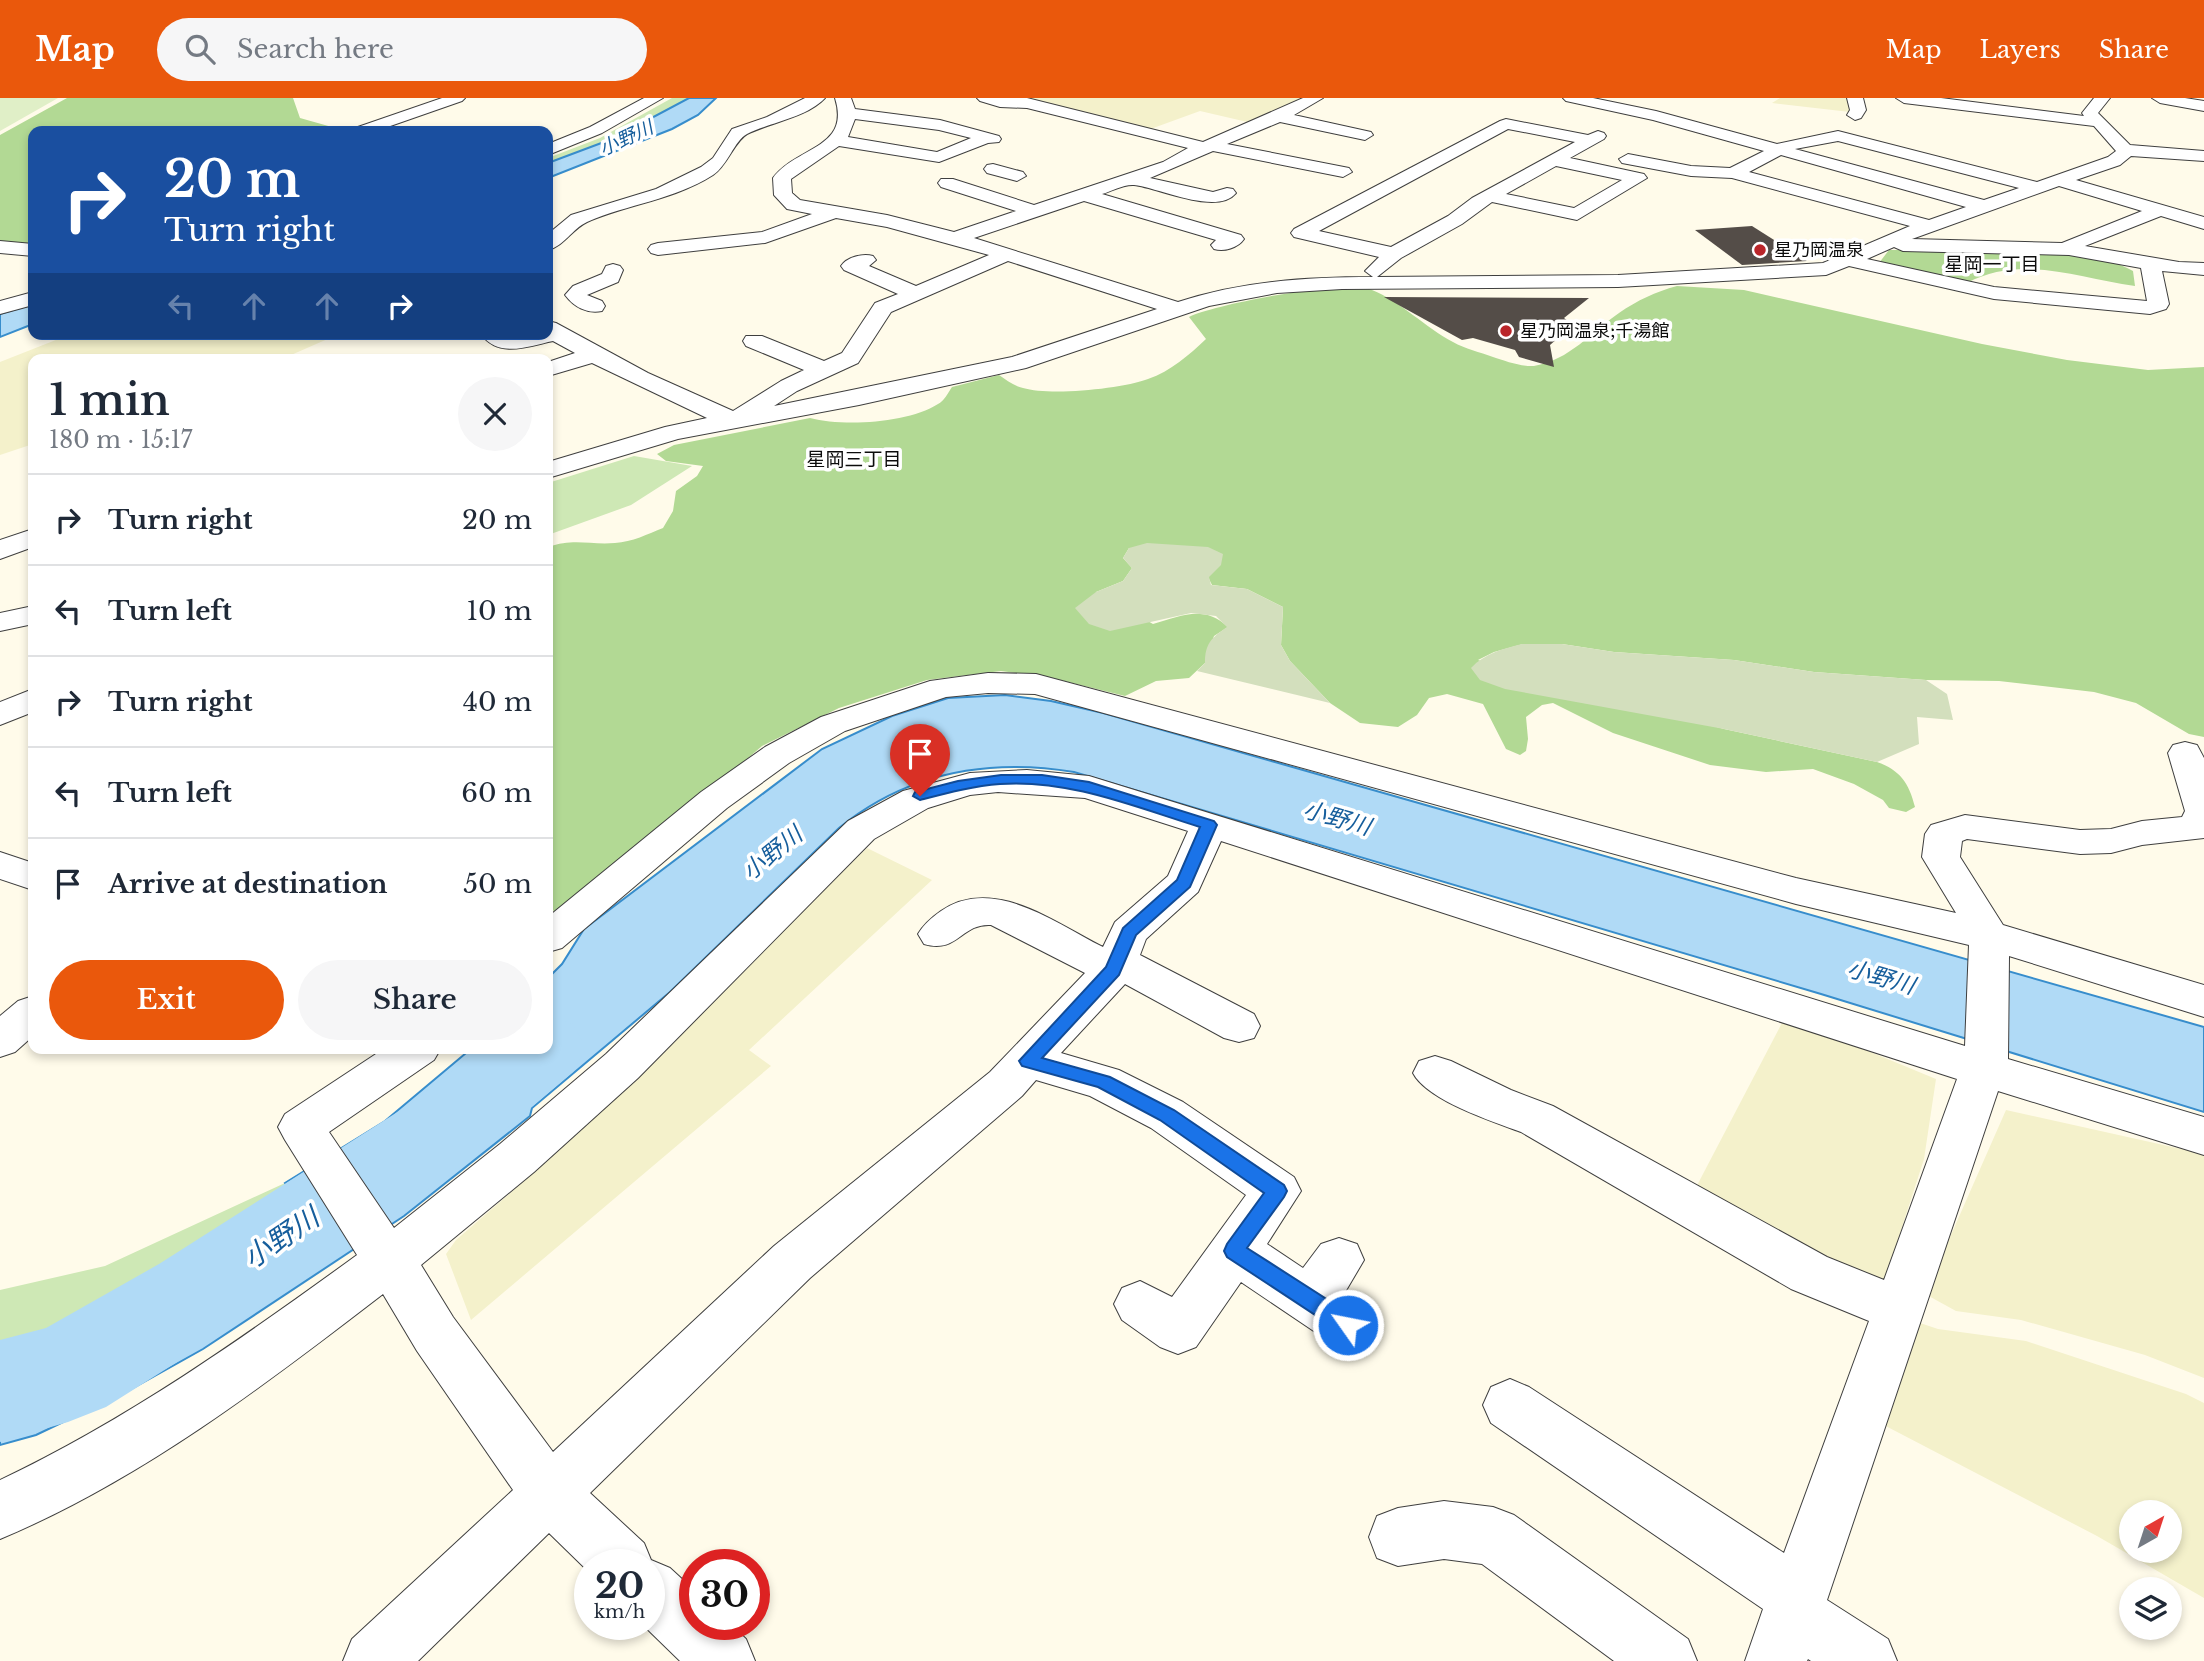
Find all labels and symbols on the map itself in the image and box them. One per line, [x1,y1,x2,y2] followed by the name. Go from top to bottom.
[595,115,658,160] water label: 小野川
[1774,239,1864,261] place label: 星乃岡温泉
[1752,242,1768,258] marker: 星乃岡温泉
[1944,253,2040,276] district label: 星岡一丁目
[1520,320,1670,342] place label: 星乃岡温泉;千湯館
[1498,323,1514,339] marker: 星乃岡温泉;千湯館
[806,448,902,471] district label: 星岡三丁目
[890,724,950,796] pin
[1300,795,1377,842] water label: 小野川
[736,819,810,886] water label: 小野川
[1844,954,1921,1001] water label: 小野川
[236,1198,328,1276] water label: 小野川
[1311,1288,1385,1362] position arrow
[2119,1500,2182,1563] north arrow
[679,1549,770,1640] speed limit sign: 30

